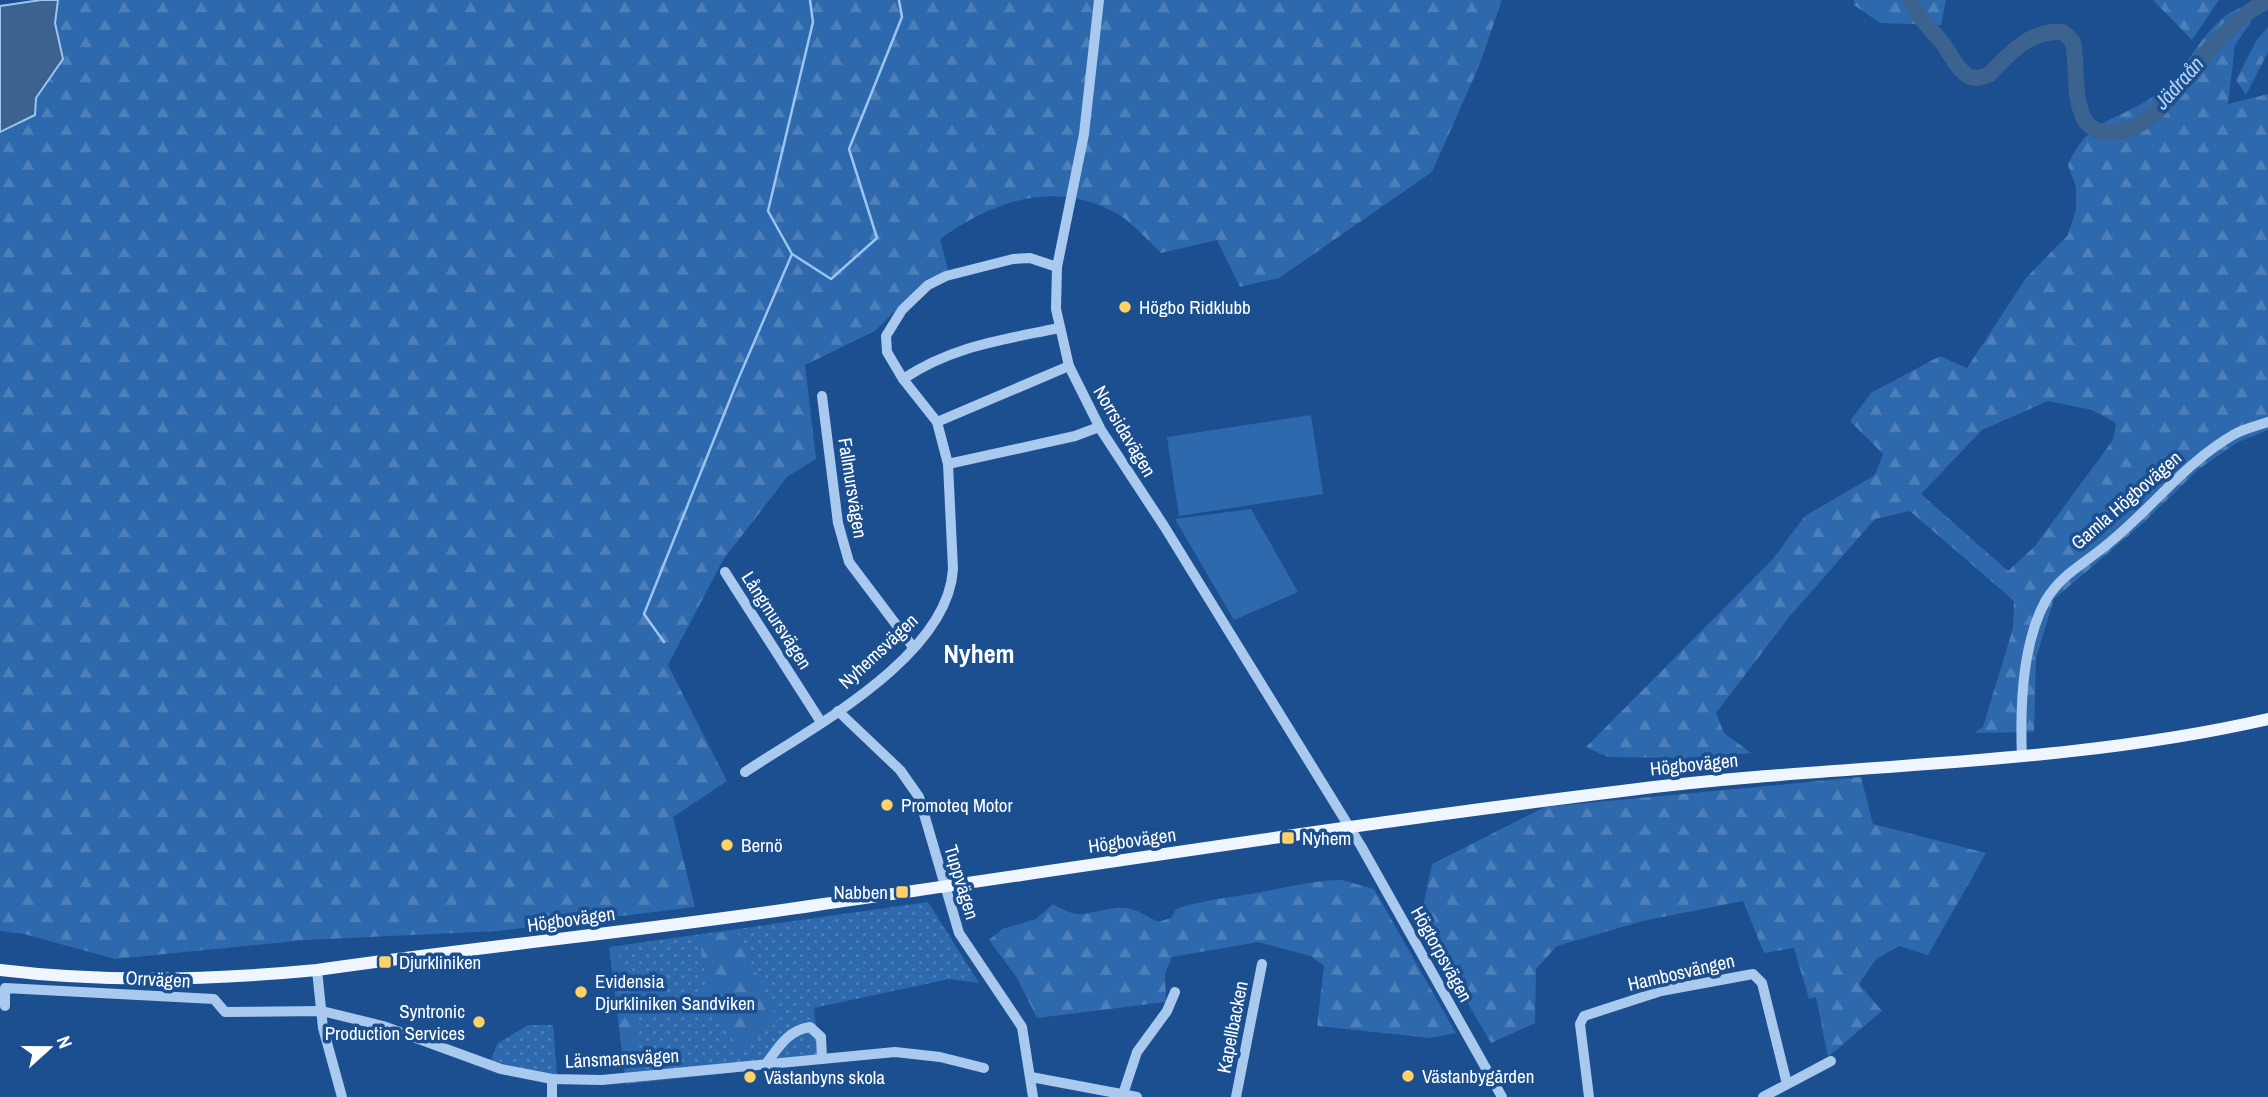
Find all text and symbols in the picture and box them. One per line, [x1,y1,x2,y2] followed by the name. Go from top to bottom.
[2146,50,2210,116] water label: Jädraån
[1139,294,1251,320] place label: Högbo Ridklubb
[1117,299,1133,315] marker: Högbo Ridklubb
[1088,381,1162,481] street label: Norrsidavägen
[832,436,874,540] street label: Fallmursvägen
[2065,445,2187,555] street label: Gamla Högbovägen
[736,566,818,674] street label: Långmursvägen
[833,608,923,694] street label: Nyhemsvägen
[943,636,1015,671] district label: Nyhem
[1649,746,1739,782] street label: Högbovägen
[901,792,1014,818] place label: Promoteq Motor
[879,797,895,813] marker: Promoteq Motor
[1086,821,1178,859] street label: Högbovägen
[1302,825,1351,851] place label: Nyhem
[1280,830,1296,846] marker: Nyhem
[741,832,783,858] place label: Bernö
[719,837,735,853] marker: Bernö
[938,842,986,922] street label: Tuppvägen
[833,879,888,905] place label: Nabben
[894,884,910,900] marker: Nabben
[525,900,617,938] street label: Högbovägen
[1405,901,1479,1007] street label: Högtorpsvägen
[1625,947,1737,997] street label: Hambosvängen
[399,949,481,975] place label: Djurkliniken
[377,954,393,970] marker: Djurkliniken
[125,964,191,994] street label: Orrvägen
[595,968,755,1016] place label: Evidensia Djurkliniken Sandviken
[1210,979,1254,1075] street label: Kapellbacken
[573,984,589,1000] marker: Evidensia Djurkliniken Sandviken
[325,998,465,1046] place label: Syntronic Production Services
[14,1013,84,1083] north arrow
[471,1014,487,1030] marker: Syntronic Production Services
[51,1032,79,1052] text: N
[564,1042,680,1074] street label: Länsmansvägen
[1422,1063,1534,1089] place label: Västanbygården
[764,1064,885,1090] place label: Västanbyns skola
[1400,1068,1416,1084] marker: Västanbygården
[742,1069,758,1085] marker: Västanbyns skola

